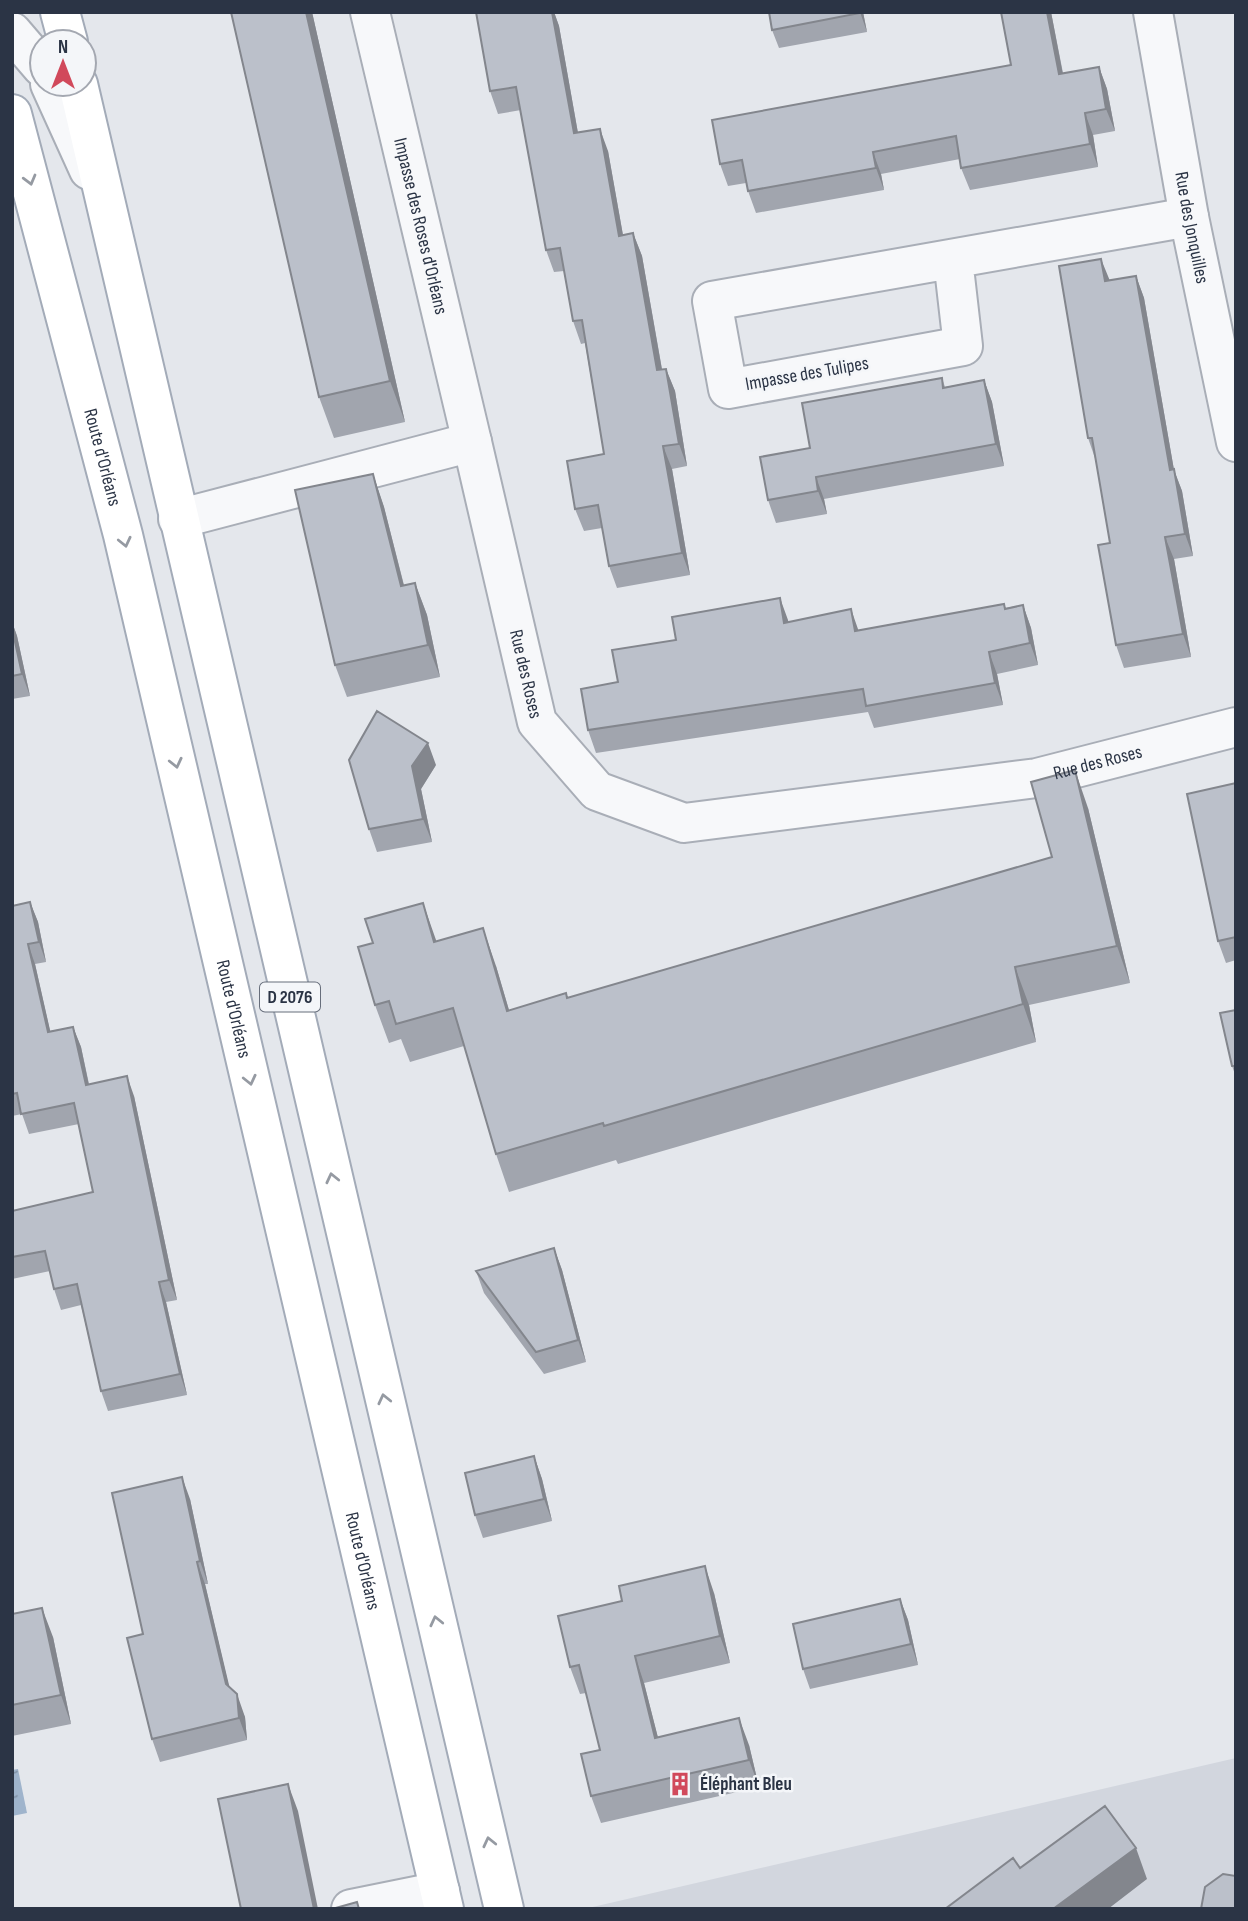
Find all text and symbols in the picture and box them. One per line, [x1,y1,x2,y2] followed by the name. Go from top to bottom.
[28,28,98,98] north arrow
[58,36,68,59] text: N
[389,135,453,317] street label: Impasse des Roses d'Orléans
[1170,170,1214,286] street label: Rue des Jonquilles
[22,173,36,185] one-way arrow
[744,352,871,396] street label: Impasse des Tulipes
[79,406,126,509] street label: Route d'Orléans
[117,536,131,548] one-way arrow
[504,627,547,721] street label: Rue des Roses
[1051,740,1145,785] street label: Rue des Roses
[168,757,183,769] one-way arrow
[211,958,256,1060] street label: Route d'Orléans
[260,982,320,1012] road number: D 2076
[242,1074,256,1086] one-way arrow
[326,1172,340,1184] one-way arrow
[378,1393,393,1405] one-way arrow
[340,1510,385,1612] street label: Route d'Orléans
[430,1615,445,1627] one-way arrow
[666,1770,694,1798] building icon: Éléphant Bleu
[700,1773,792,1796] place label: Éléphant Bleu
[482,1836,497,1848] one-way arrow

